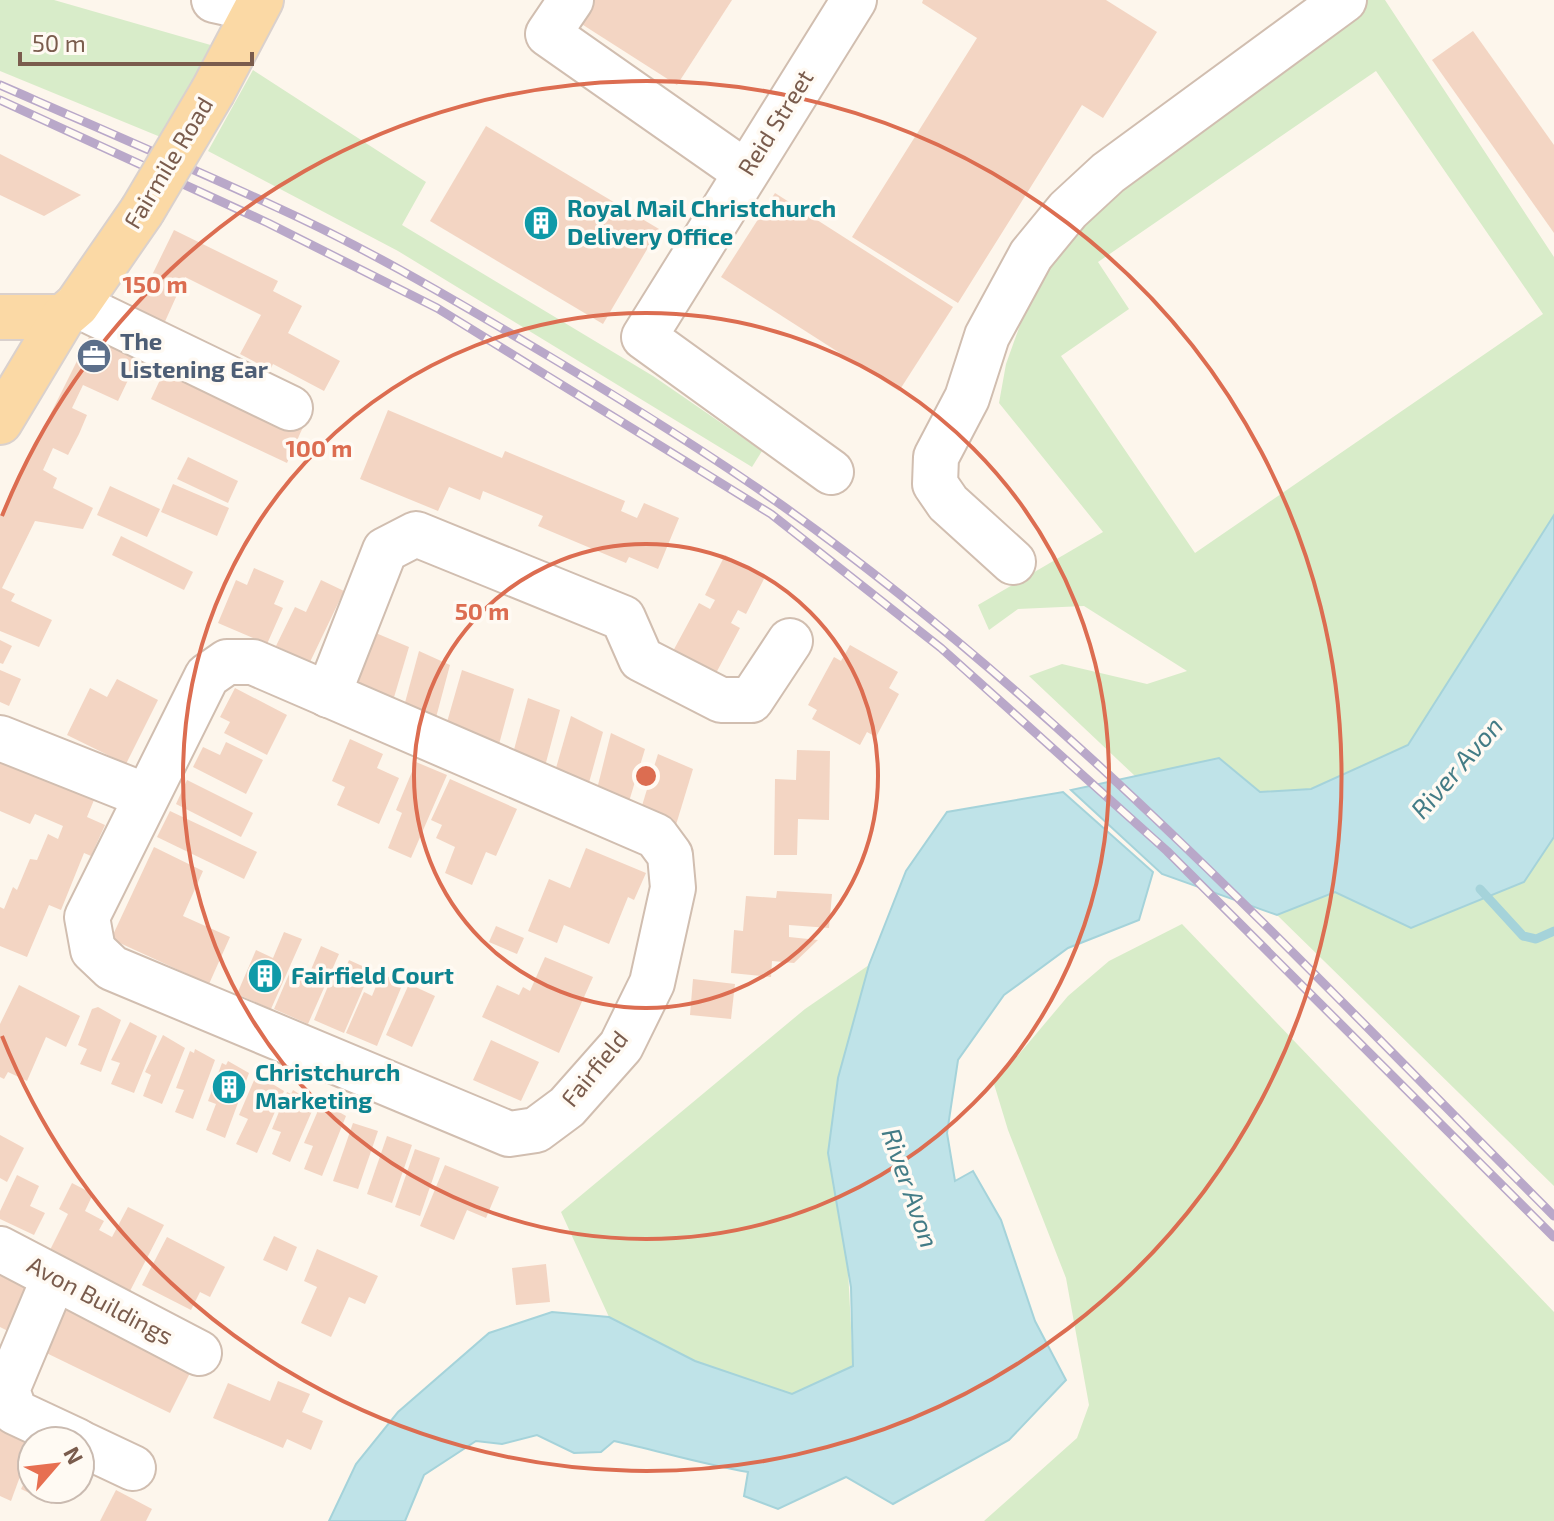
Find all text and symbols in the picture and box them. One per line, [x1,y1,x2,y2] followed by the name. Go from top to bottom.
[20,16,252,66] scale bar
[32,28,86,57] text: 50 m
[731,64,819,181] street label: Reid Street
[117,91,218,233] street label: Fairmile Road
[567,193,836,250] place label: Royal Mail Christchurch Delivery Office
[522,204,560,242] building icon: Royal Mail Christchurch Delivery Office
[122,269,188,298] text: 150 m
[120,326,269,383] place label: The Listening Ear
[75,337,113,375] office icon: The Listening Ear
[286,433,352,462] text: 100 m
[455,596,509,625] text: 50 m
[1403,710,1508,824] water label: River Avon
[632,762,660,790] centre of rings
[246,957,284,995] building icon: Fairfield Court
[291,960,454,989] place label: Fairfield Court
[554,1024,633,1112] street label: Fairfield
[255,1057,401,1114] place label: Christchurch Marketing
[210,1068,248,1106] building icon: Christchurch Marketing
[877,1124,946,1251] water label: River Avon
[23,1249,179,1350] street label: Avon Buildings
[16,1425,96,1505] north arrow
[59,1442,90,1468] text: N

